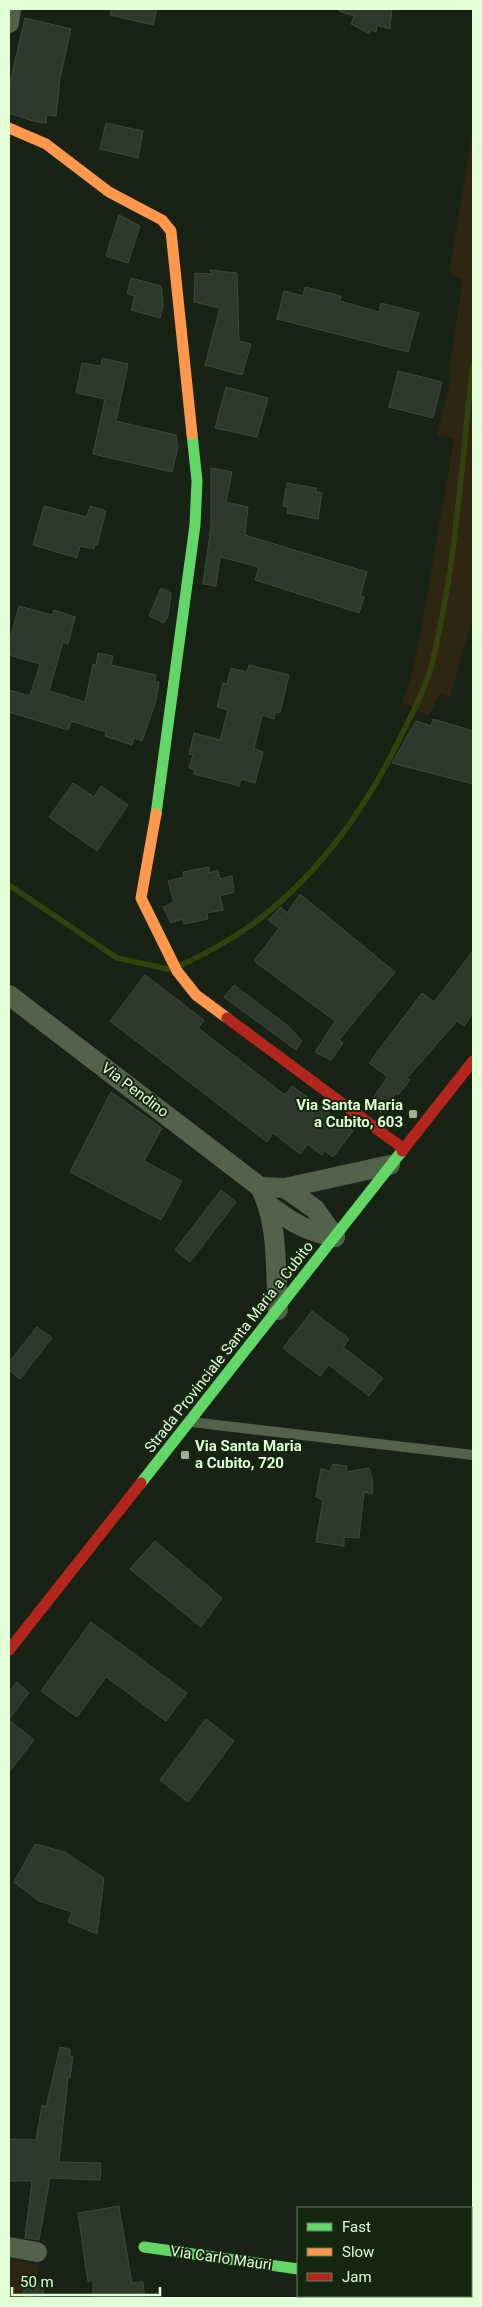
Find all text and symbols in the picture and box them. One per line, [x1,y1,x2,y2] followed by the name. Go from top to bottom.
[98,1059,172,1121] street label: Via Pendino
[296,1096,403,1131] place label: Via Santa Maria a Cubito, 603
[407,1108,419,1120] marker: Via Santa Maria a Cubito, 603
[141,1238,317,1456] street label: Strada Provinciale Santa Maria a Cubito
[195,1437,302,1472] place label: Via Santa Maria a Cubito, 720
[179,1449,191,1461] marker: Via Santa Maria a Cubito, 720
[297,2207,472,2297] legend
[342,2218,371,2236] text: Fast
[169,2242,273,2274] street label: Via Carlo Mauri
[342,2243,374,2261] text: Slow
[12,2264,160,2296] scale bar
[342,2268,372,2286] text: Jam
[20,2273,54,2291] text: 50 m

